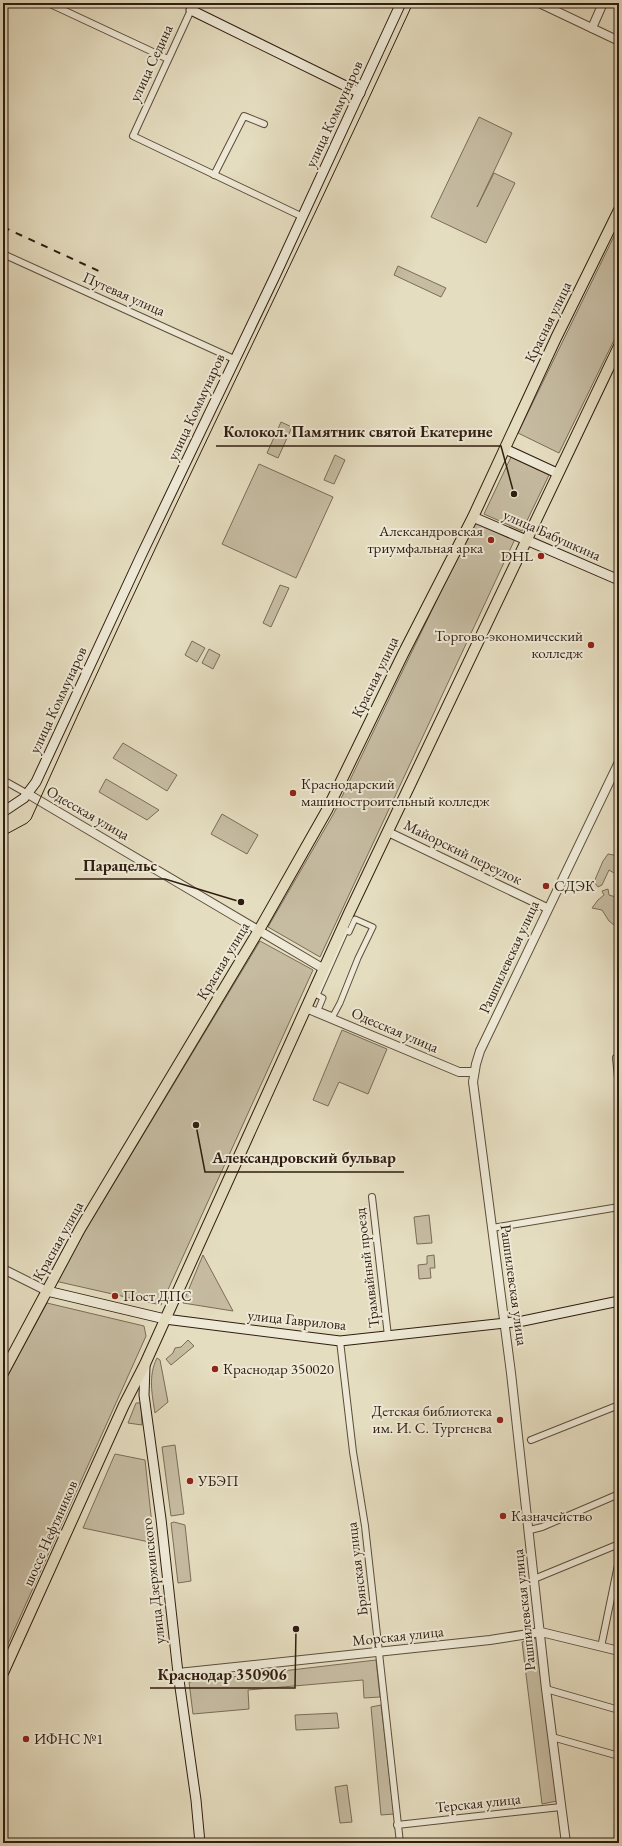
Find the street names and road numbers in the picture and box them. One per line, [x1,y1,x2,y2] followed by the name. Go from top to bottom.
[124,21,177,104] street label: улица Седина
[301,57,367,170] street label: улица Коммунаров
[80,267,168,320] street label: Путевая улица
[520,278,575,365] street label: Красная улица
[163,350,229,463] street label: улица Коммунаров
[500,504,604,565] street label: улица Бабушкина
[347,633,402,720] street label: Красная улица
[25,643,91,756] street label: улица Коммунаров
[43,781,133,844] street label: Одесская улица
[401,815,525,888] street label: Майорский переулок
[474,897,543,1016] street label: Рашпилевская улица
[192,918,253,1003] street label: Красная улица
[349,1003,442,1056] street label: Одесская улица
[28,1198,87,1284] street label: Красная улица
[350,1207,383,1329] street label: Трамвайный проезд
[497,1223,532,1347] street label: Рашпилевская улица
[247,1305,347,1334] street label: улица Гаврилова
[18,1477,81,1589] street label: шоссе Нефтяников
[136,1517,169,1645] street label: улица Дзержинского
[341,1521,372,1617] street label: Брянская улица
[508,1548,539,1672] street label: Рашпилевская улица
[351,1621,445,1650] street label: Морская улица
[434,1789,522,1816] street label: Терская улица

